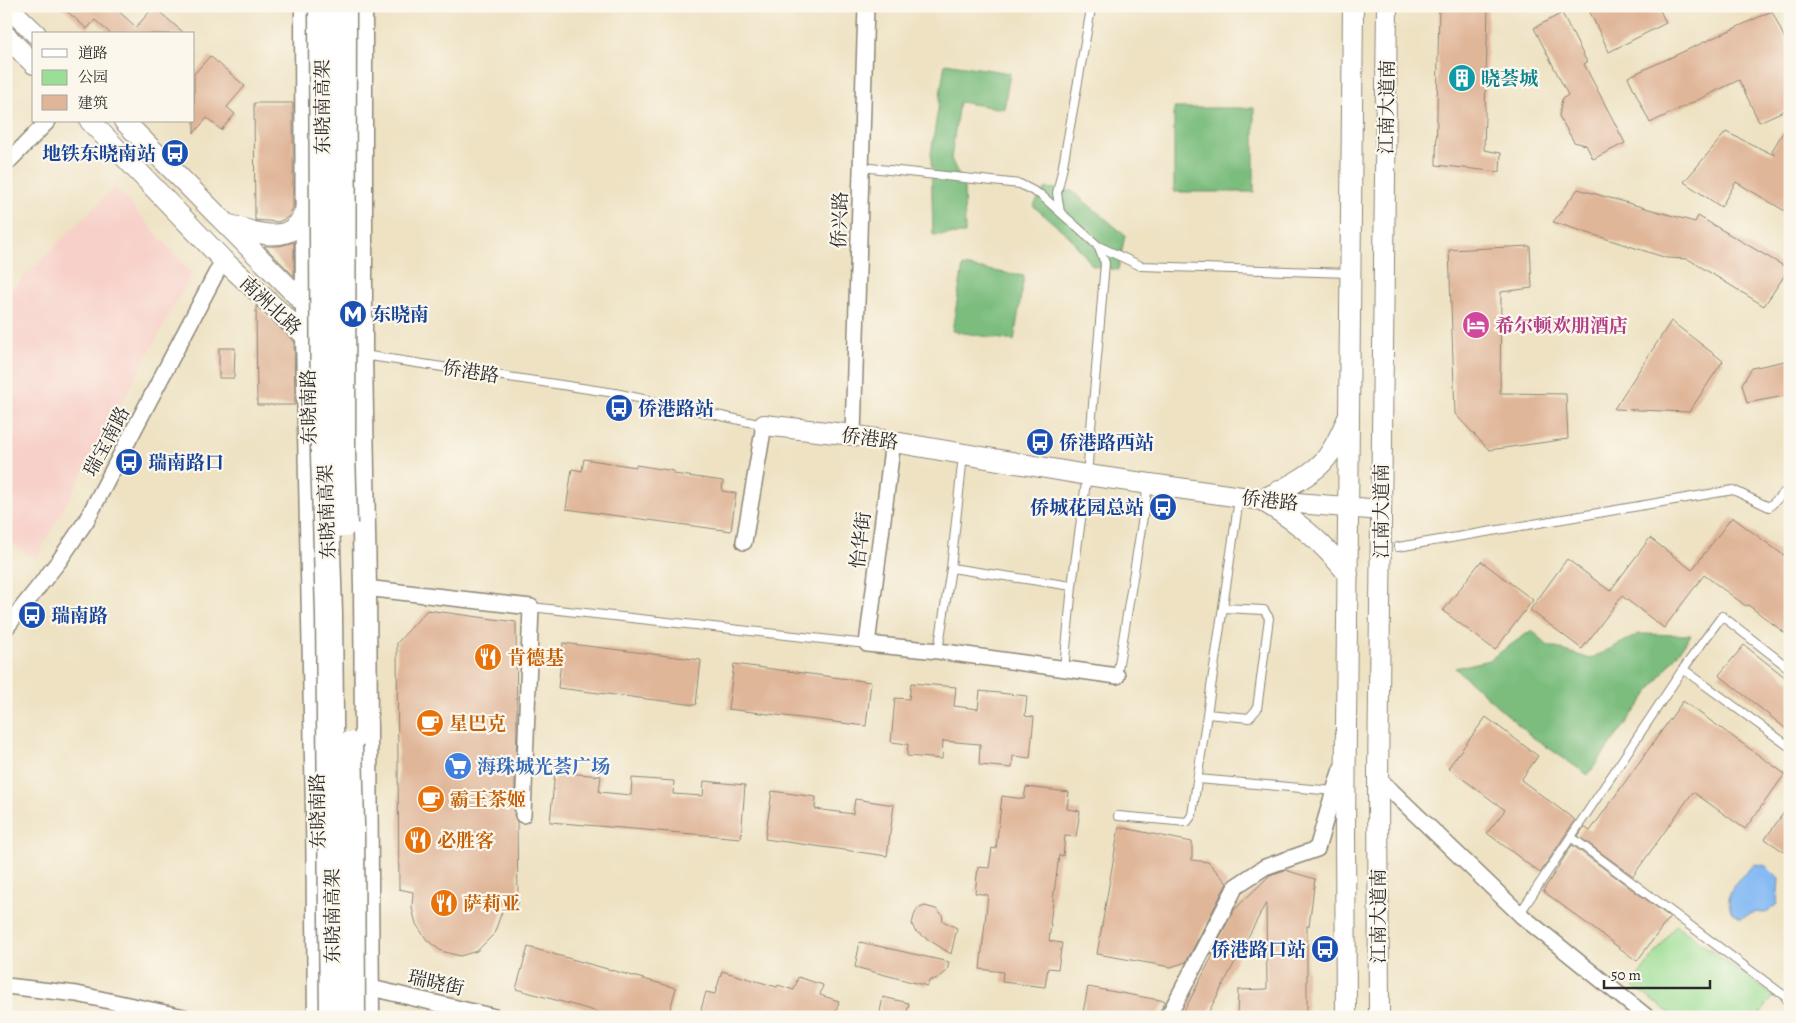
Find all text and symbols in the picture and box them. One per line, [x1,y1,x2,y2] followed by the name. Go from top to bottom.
[32,32,195,122] legend
[78,43,108,63] text: 道路
[310,59,336,155] street label: 东晓南高架
[1373,59,1401,155] street label: 江南大道南
[1447,63,1477,93] building icon: 晓荟城
[1481,66,1538,92] place label: 晓荟城
[78,67,108,87] text: 公园
[78,93,108,113] text: 建筑
[160,138,190,168] bus stop icon: 地铁东晓南站
[42,141,156,167] place label: 地铁东晓南站
[826,191,854,249] street label: 侨兴路
[234,270,307,341] street label: 南洲北路
[338,299,368,329] metro station icon: 东晓南
[372,302,429,328] place label: 东晓南
[1461,310,1491,340] hotel icon: 希尔顿欢朋酒店
[1495,313,1628,339] place label: 希尔顿欢朋酒店
[441,355,501,389] street label: 侨港路
[295,369,323,445] street label: 东晓南路
[604,393,634,423] bus stop icon: 侨港路站
[638,396,714,422] place label: 侨港路站
[78,402,136,481] street label: 瑞宝南路
[840,422,900,456] street label: 侨港路
[1025,427,1055,457] bus stop icon: 侨港路西站
[1059,430,1154,456] place label: 侨港路西站
[114,447,144,477] bus stop icon: 瑞南路口
[148,450,224,476] place label: 瑞南路口
[1369,463,1395,559] street label: 江南大道南
[312,464,342,560] street label: 东晓南高架
[1240,485,1300,517] street label: 侨港路
[1148,492,1178,522] bus stop icon: 侨城花园总站
[1030,495,1144,521] place label: 侨城花园总站
[845,510,877,570] street label: 怡华街
[17,600,47,630] bus stop icon: 瑞南路
[51,603,108,629] place label: 瑞南路
[473,642,503,672] restaurant icon: 肯德基
[507,645,564,671] place label: 肯德基
[415,708,445,738] cafe icon: 星巴克
[449,711,506,737] place label: 星巴克
[443,751,473,781] supermarket icon: 海珠城光荟广场
[477,754,610,780] place label: 海珠城光荟广场
[304,773,332,849] street label: 东晓南路
[416,784,446,814] cafe icon: 霸王茶姬
[450,787,526,813] place label: 霸王茶姬
[403,825,433,855] restaurant icon: 必胜客
[437,828,494,854] place label: 必胜客
[320,868,346,964] street label: 东晓南高架
[1366,868,1392,964] street label: 江南大道南
[429,888,459,918] restaurant icon: 萨莉亚
[463,891,520,917] place label: 萨莉亚
[1310,934,1340,964] bus stop icon: 侨港路口站
[1211,937,1306,963] place label: 侨港路口站
[1604,958,1710,990] scale bar
[405,964,466,1002] street label: 瑞晓街
[1611,965,1641,985] text: 50 m

